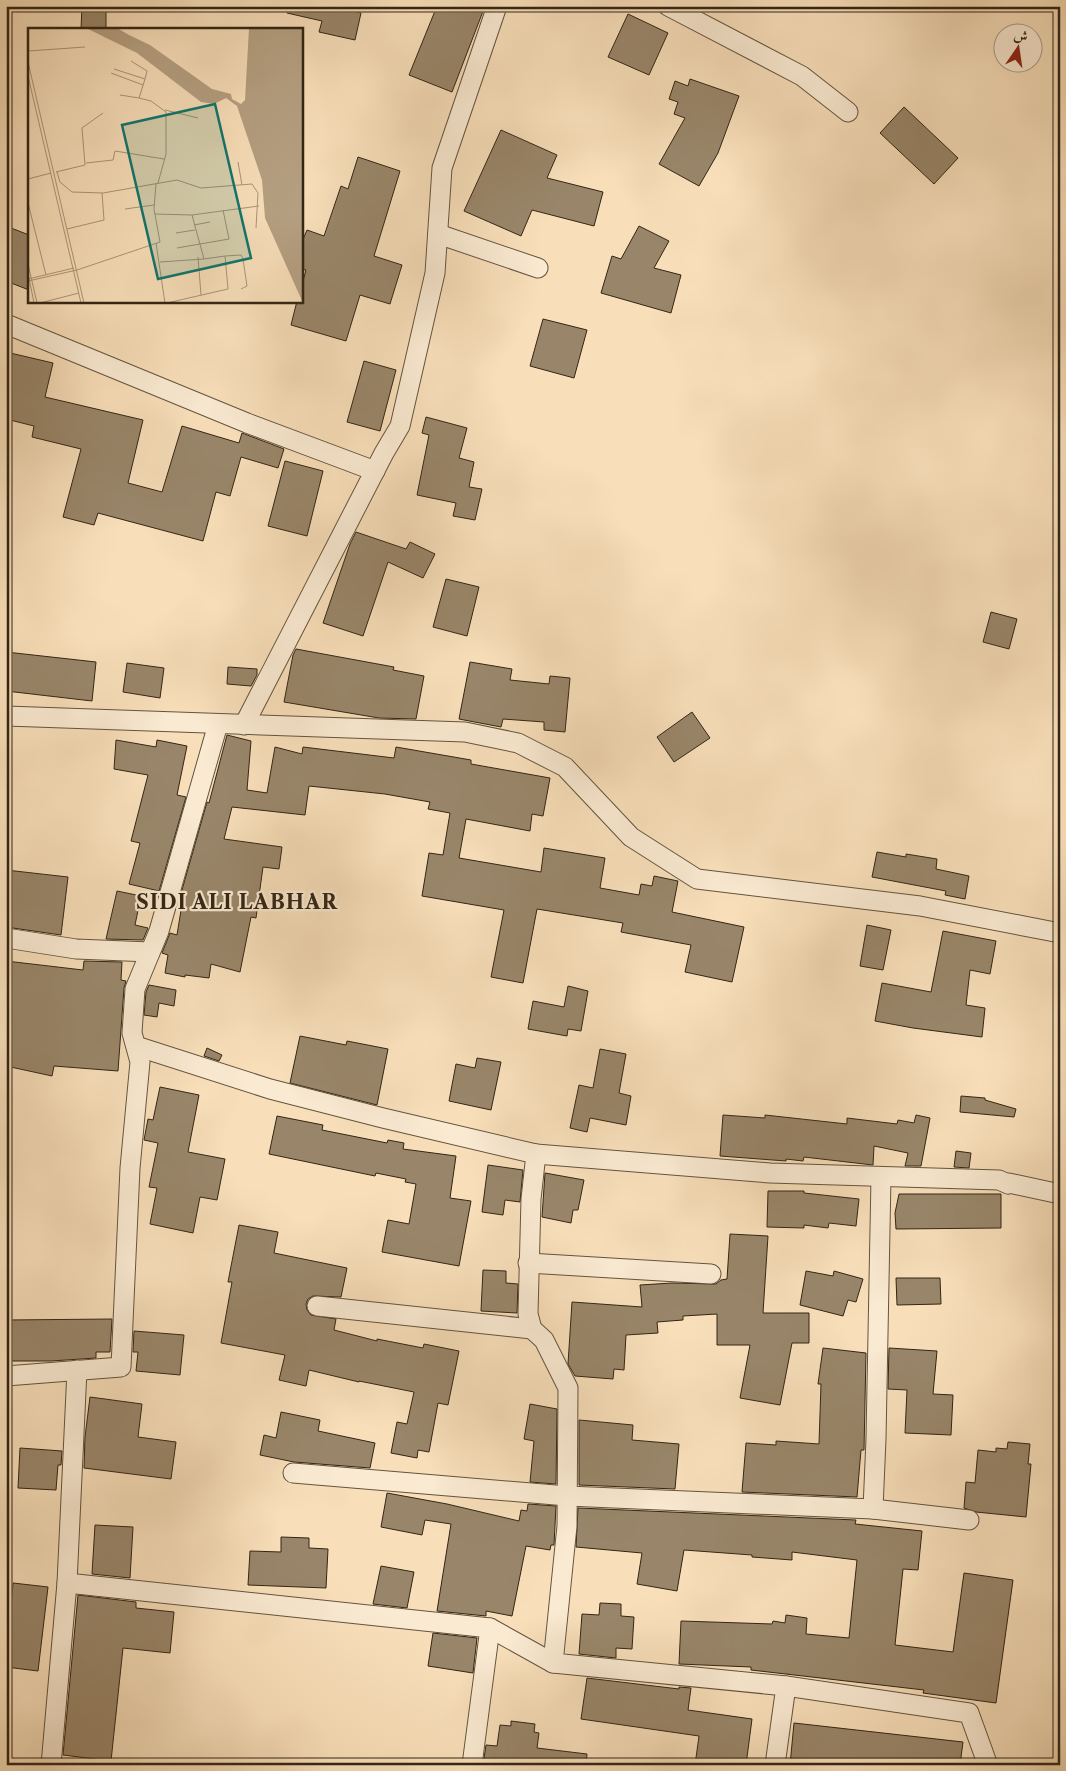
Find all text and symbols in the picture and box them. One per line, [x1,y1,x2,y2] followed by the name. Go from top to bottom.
[994,22,1044,72] north arrow
[1012,25,1030,46] text: ش
[28,28,302,302] inset map
[136,890,339,914] district label: SIDI ALI LABHAR

